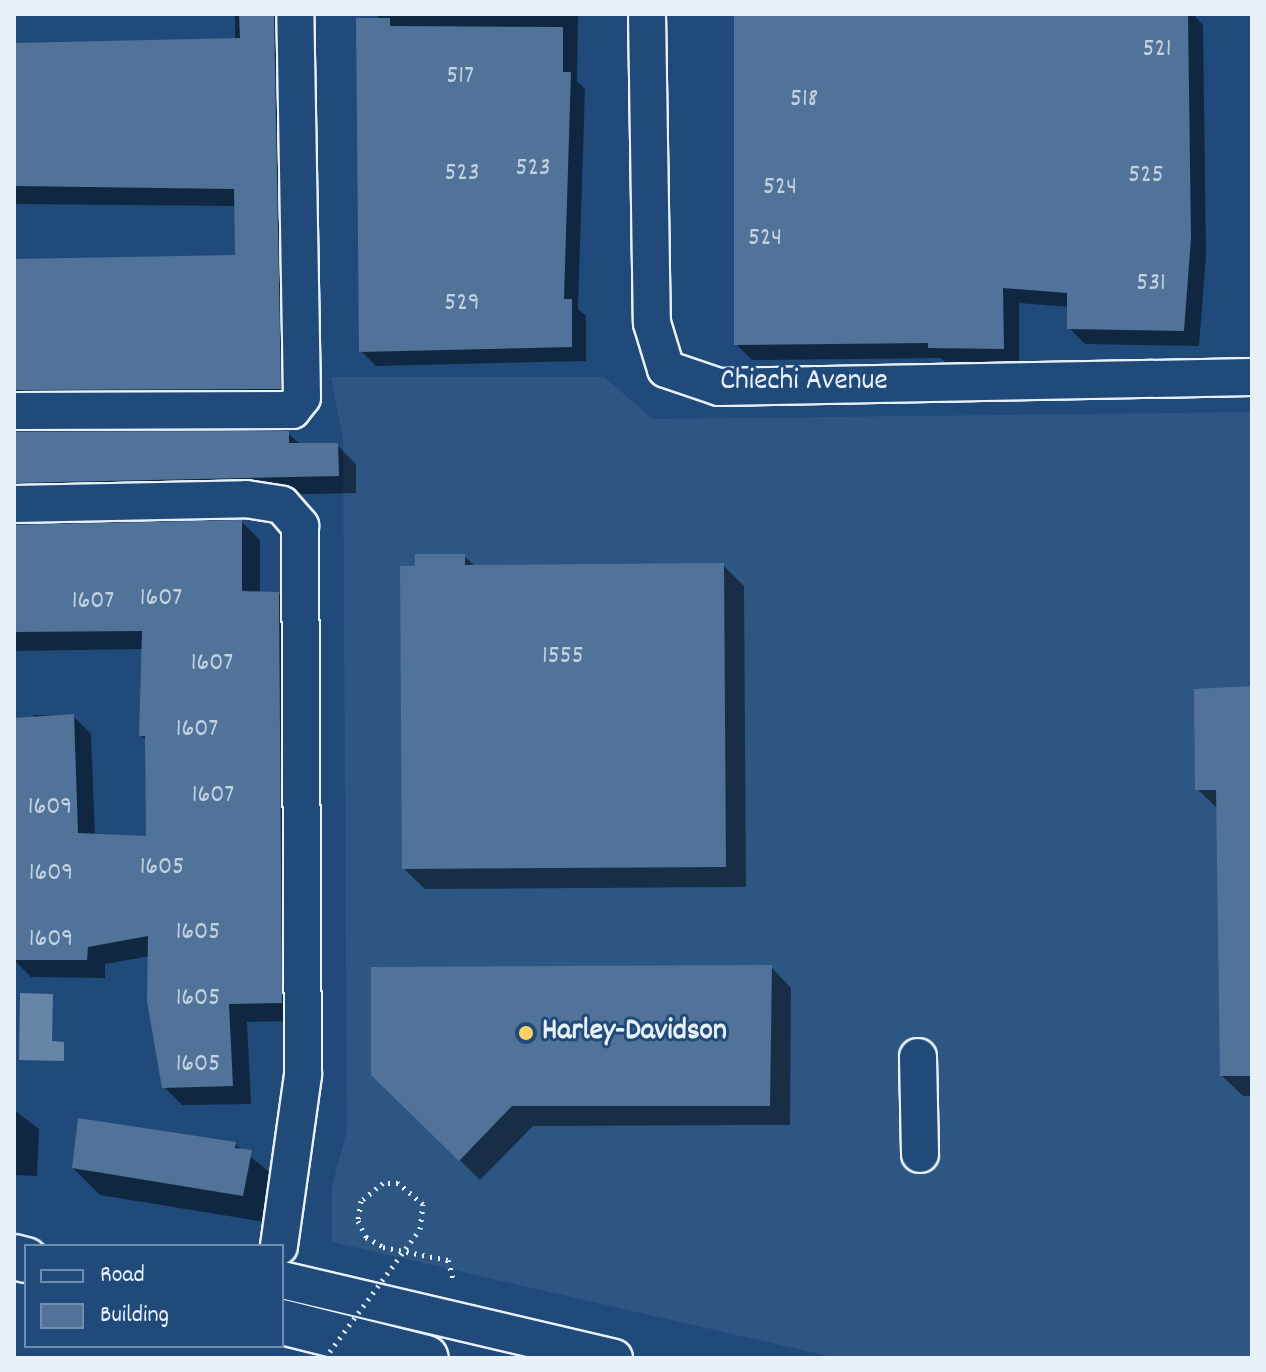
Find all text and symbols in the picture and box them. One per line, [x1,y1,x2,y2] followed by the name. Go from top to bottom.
[1142,34,1172,66] house number: 521
[446,61,474,93] house number: 517
[790,84,818,116] house number: 518
[516,153,550,185] house number: 523
[445,158,479,190] house number: 523
[1128,160,1164,192] house number: 525
[763,172,797,204] house number: 524
[748,223,782,255] house number: 524
[1136,268,1166,300] house number: 531
[444,288,480,320] house number: 529
[720,365,888,401] street label: Chiechi Avenue
[140,583,182,615] house number: 1607
[72,586,114,618] house number: 1607
[542,641,584,673] house number: 1555
[191,648,233,680] house number: 1607
[176,714,218,746] house number: 1607
[192,780,234,812] house number: 1607
[28,792,72,824] house number: 1609
[140,852,184,884] house number: 1605
[29,858,73,890] house number: 1609
[176,917,220,949] house number: 1605
[29,924,73,956] house number: 1609
[176,983,220,1015] house number: 1605
[542,1015,727,1051] place label: Harley-Davidson
[517,1024,535,1042] marker: Harley-Davidson
[176,1049,220,1081] house number: 1605
[24,1244,284,1348] legend
[100,1259,145,1293] text: Road
[100,1299,169,1333] text: Building

